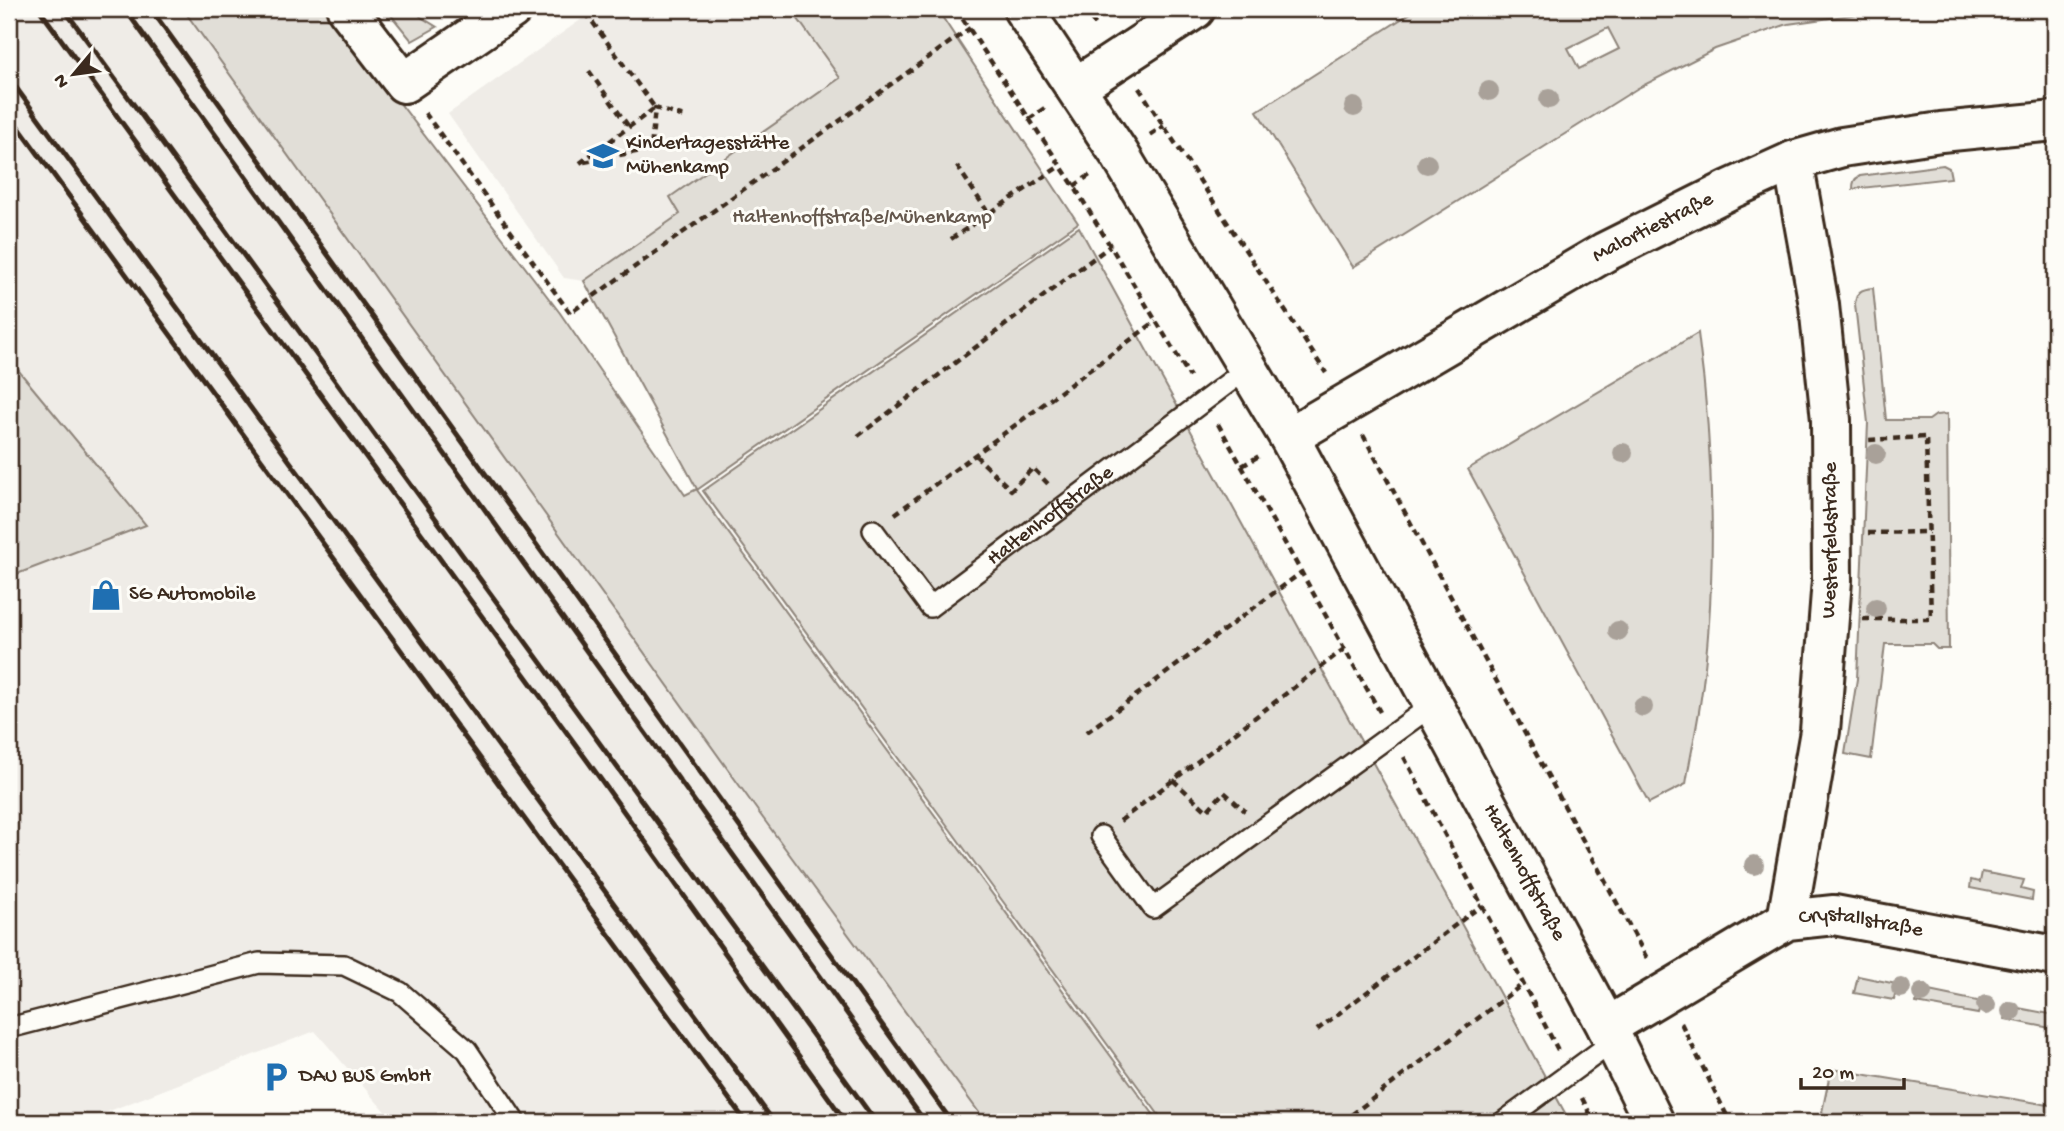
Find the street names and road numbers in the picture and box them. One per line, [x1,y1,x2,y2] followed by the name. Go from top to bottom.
[1588,187,1719,269] street label: Malortiestraße
[983,460,1120,572] street label: Haltenhoffstraße
[1816,461,1845,619] street label: Westerfeldstraße
[1477,800,1571,946] street label: Haltenhoffstraße
[1797,902,1926,944] street label: Crystallstraße

